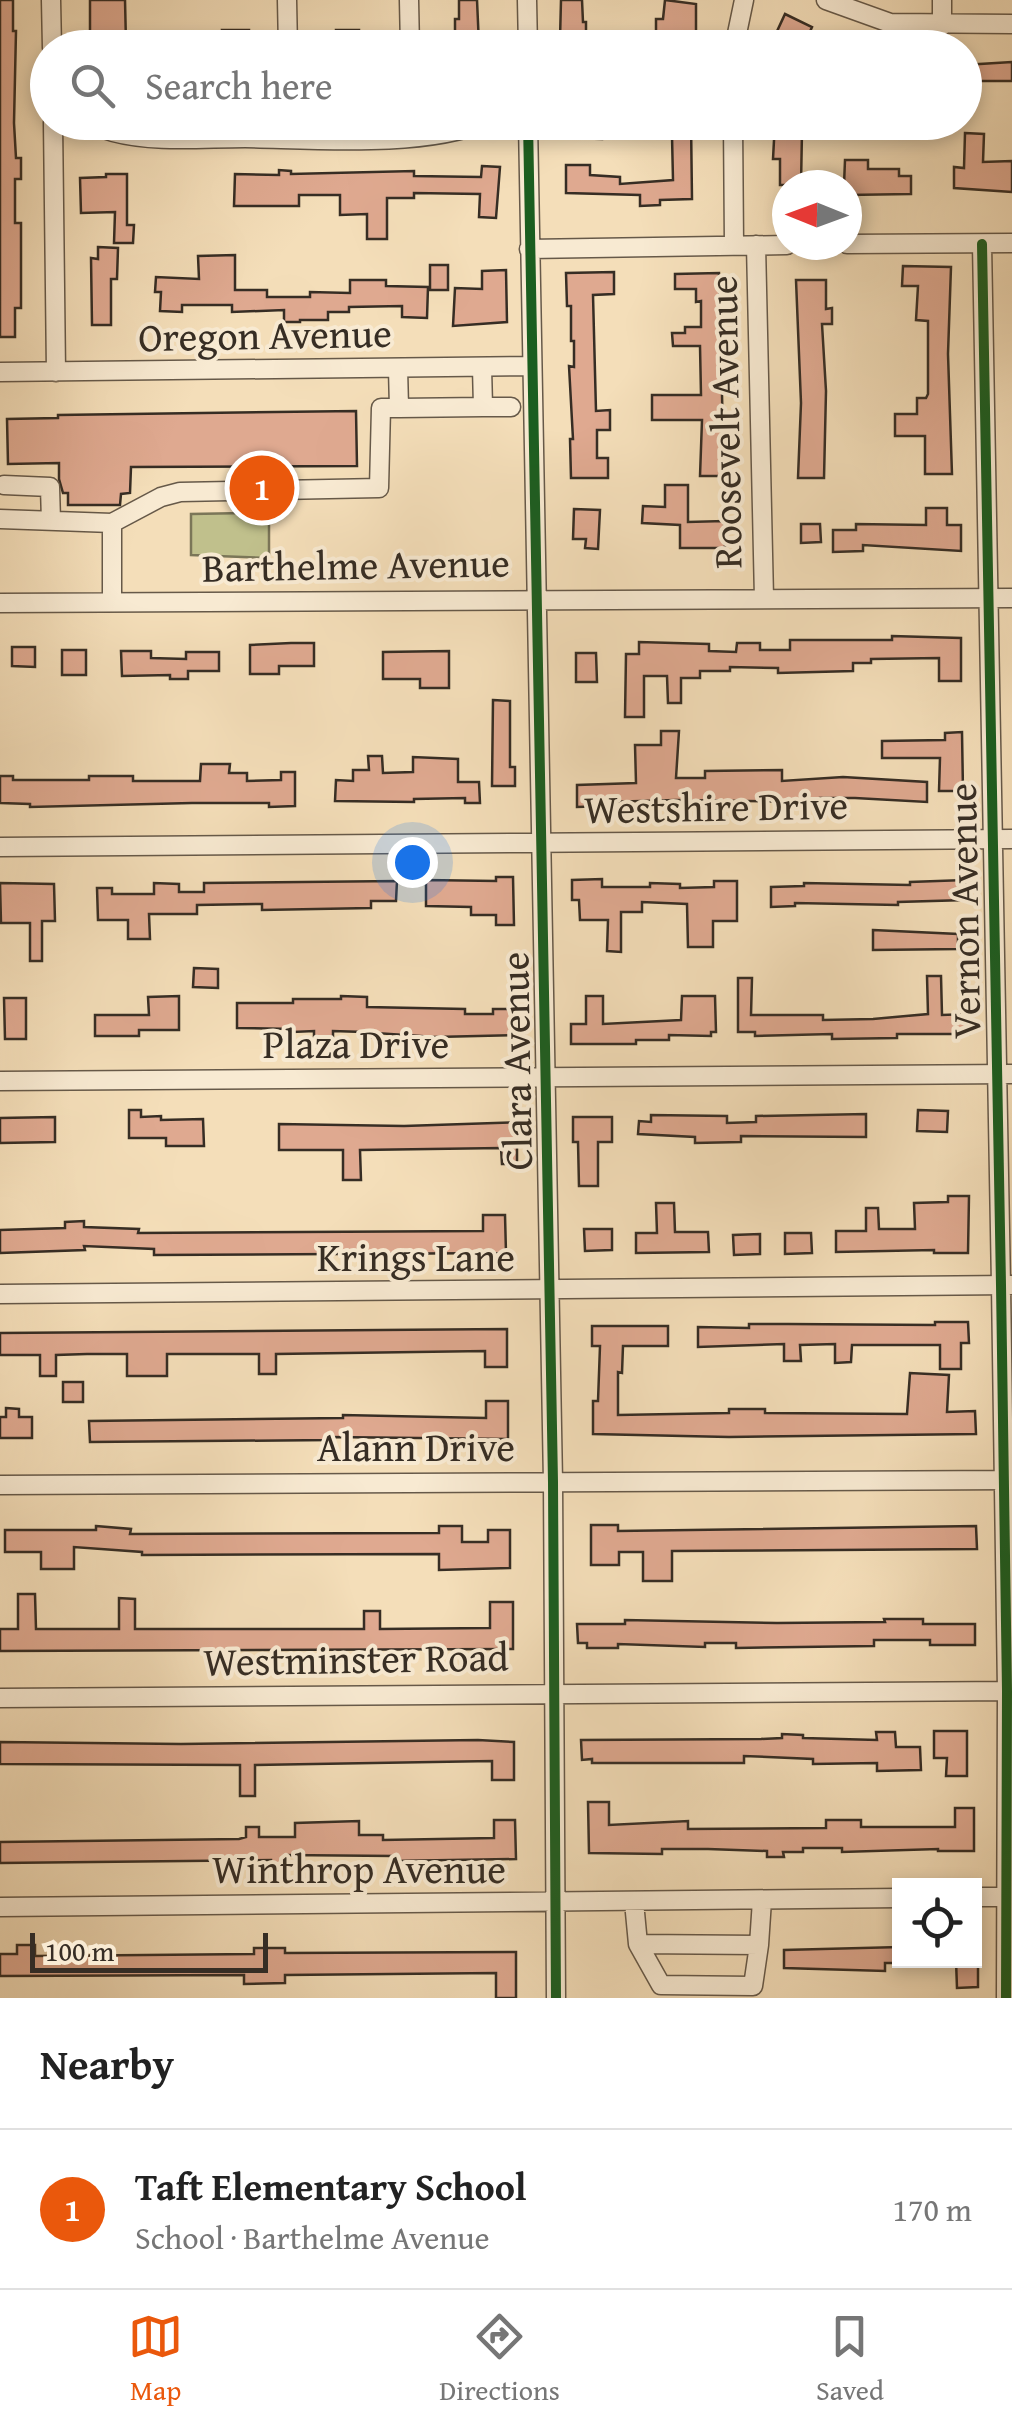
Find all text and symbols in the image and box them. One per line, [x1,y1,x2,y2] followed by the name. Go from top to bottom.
[30,30,982,140] search box
[145,57,333,113] text: Search here
[65,58,120,113] icon: search
[772,170,862,260] north arrow
[692,275,757,569] street label: Roosevelt Avenue
[138,303,392,366] street label: Oregon Avenue
[230,450,294,526] pin: 1
[202,532,510,597] street label: Barthelme Avenue
[584,775,848,838] street label: Westshire Drive
[932,782,995,1040] street label: Vernon Avenue
[387,837,438,888] your location
[484,951,547,1171] street label: Clara Avenue
[263,1014,449,1073] street label: Plaza Drive
[317,1227,515,1286] street label: Krings Lane
[317,1417,515,1476] street label: Alann Drive
[203,1626,510,1691] street label: Westminster Road
[212,1839,506,1898] street label: Winthrop Avenue
[892,1878,982,1968] map controls
[892,1878,982,1968] button: locate
[30,1928,268,1972] scale bar
[45,1930,114,1971] text: 100 m
[40,2033,174,2094] text: Nearby
[135,2158,527,2214] text: Taft Elementary School
[64,2186,81,2233] text: 1
[893,2186,972,2233] text: 170 m
[135,2214,490,2261] text: School · Barthelme Avenue
[128,2309,183,2410] tab: Map
[439,2309,560,2410] tab: Directions
[816,2309,884,2410] tab: Saved

